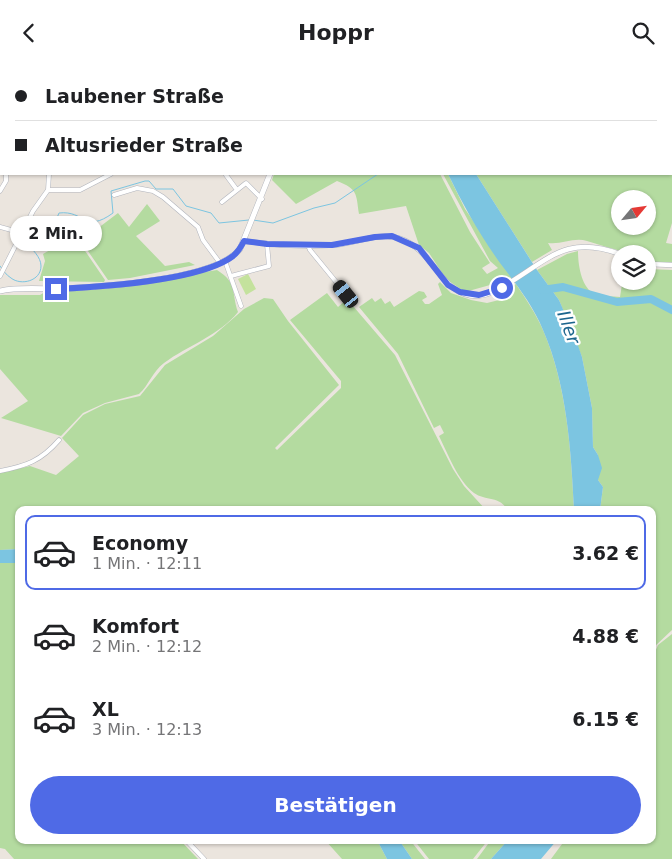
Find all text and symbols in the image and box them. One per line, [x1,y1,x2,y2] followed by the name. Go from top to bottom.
[15,19,43,47] icon: back
[629,19,657,47] icon: search
[298,20,374,45] text: Hoppr
[45,85,224,107] text: Laubener Straße
[45,134,243,156] text: Altusrieder Straße
[611,190,656,235] north arrow
[611,190,656,290] map controls
[10,217,102,251] callout: 2 Min.
[28,224,84,243] text: 2 Min.
[611,245,656,290] button: layers
[491,277,513,299] route start
[45,278,67,300] route end
[330,278,361,310] car
[553,308,585,348] water label: Iller
[32,530,77,575] icon: car
[92,532,188,554] text: Economy
[572,542,639,564] text: 3.62 €
[92,554,202,573] text: 1 Min. · 12:11
[32,613,77,658] icon: car
[92,615,179,637] text: Komfort
[572,625,639,647] text: 4.88 €
[92,637,202,656] text: 2 Min. · 12:12
[32,696,77,741] icon: car
[92,698,119,720] text: XL
[572,708,639,730] text: 6.15 €
[92,720,202,739] text: 3 Min. · 12:13
[30,776,641,834] button: Bestätigen

